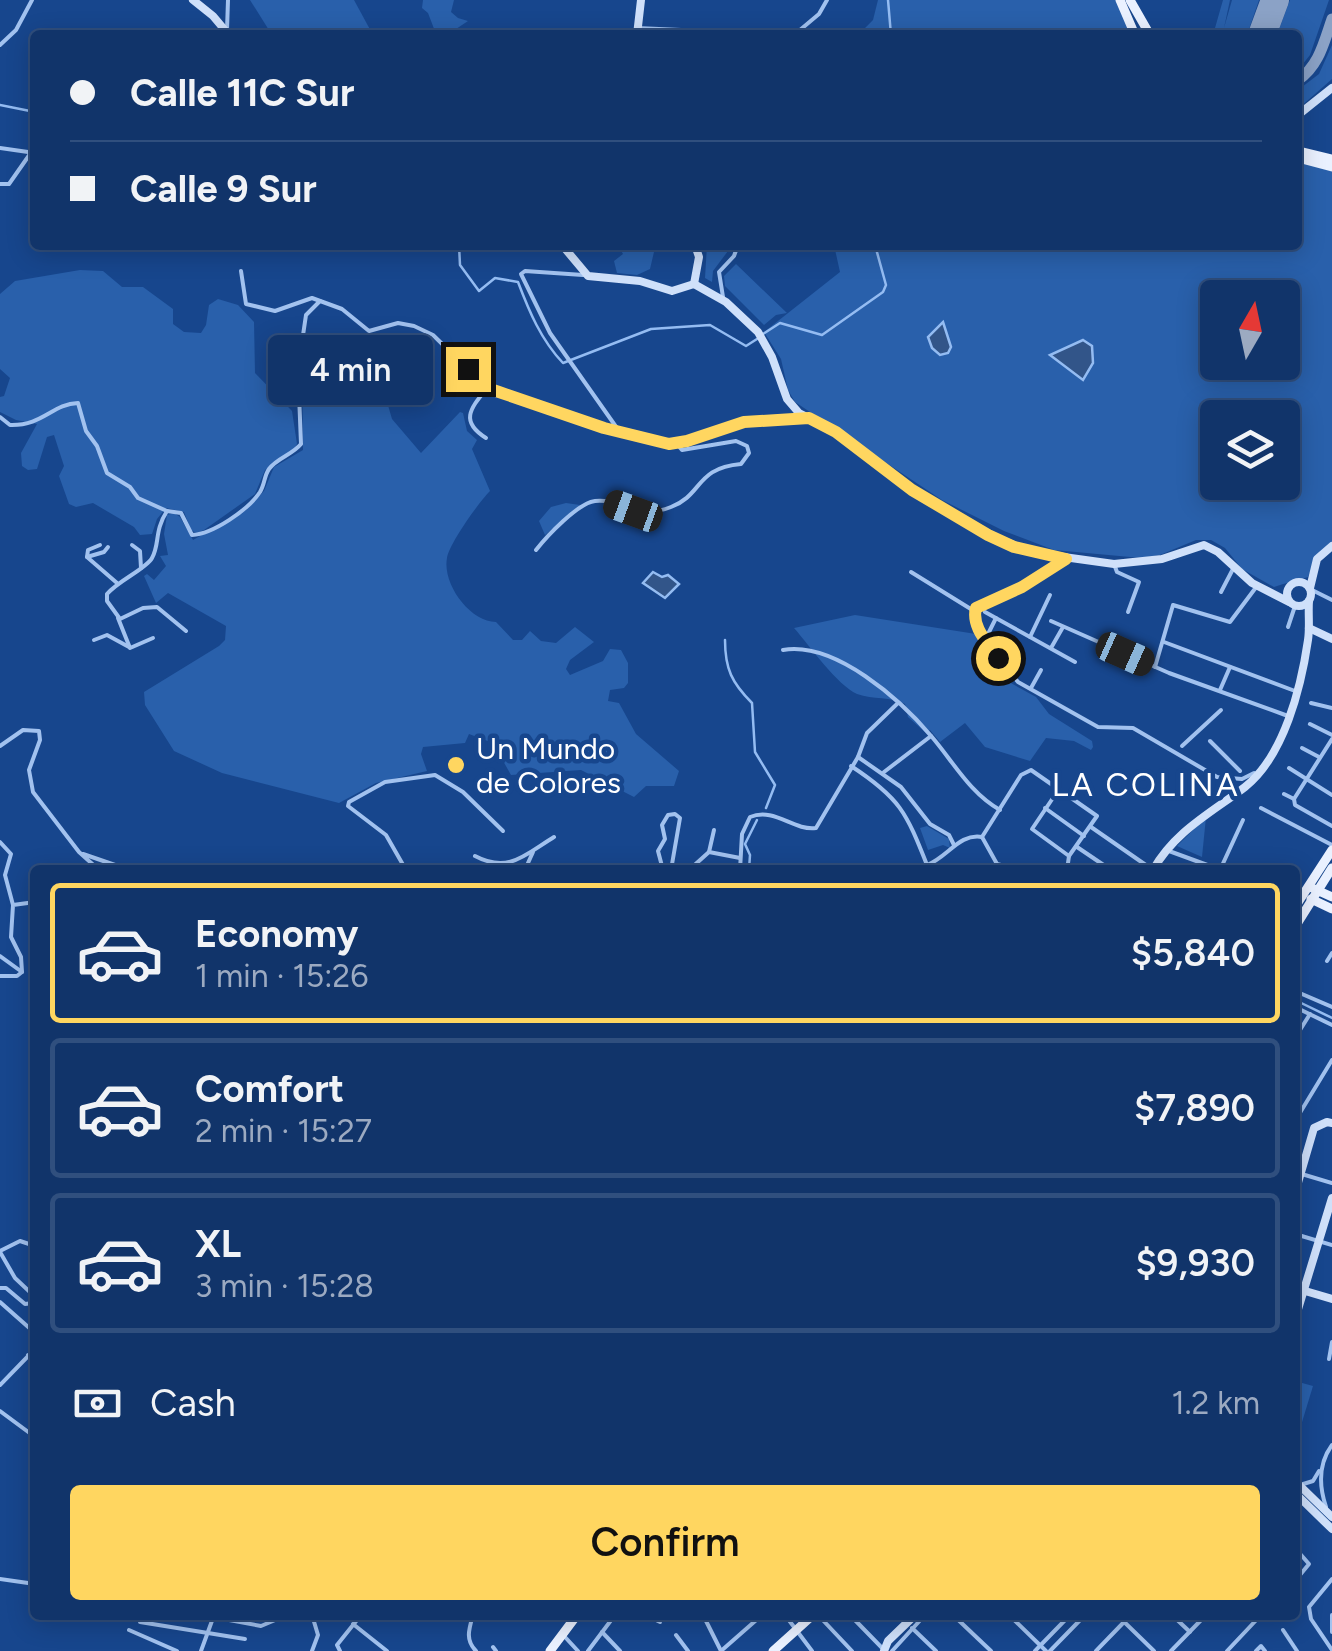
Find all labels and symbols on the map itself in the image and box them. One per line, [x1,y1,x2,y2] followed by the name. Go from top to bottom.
[1200,280,1300,380] north arrow
[268,334,433,404] callout: 4 min
[446,347,491,392] route end
[600,487,666,535] car
[1091,628,1159,680] car
[976,636,1021,681] route start
[476,730,621,801] place label: Un Mundo de Colores
[445,754,467,776] marker: Un Mundo de Colores
[1052,766,1240,804] district label: LA COLINA

